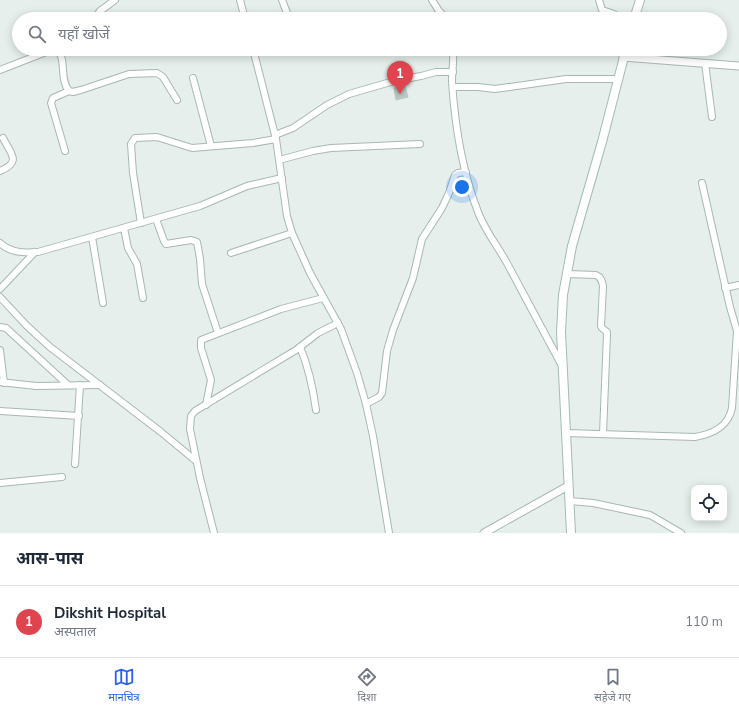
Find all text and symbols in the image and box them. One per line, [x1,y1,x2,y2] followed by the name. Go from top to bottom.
[12,12,727,56] search box
[26,23,48,45] icon: search
[58,24,110,44] text: यहाँ खोजें
[387,61,413,94] pin: 1
[452,177,472,197] your location
[691,485,727,521] map controls
[691,485,727,521] button: locate
[16,547,83,570] text: आस-पास
[54,603,166,623] text: Dikshit Hospital
[25,613,33,631] text: 1
[685,613,723,631] text: 110 m
[54,623,96,641] text: अस्पताल
[108,666,140,705] tab: मानचित्र
[356,666,378,705] tab: दिशा
[594,666,631,705] tab: सहेजे गए

